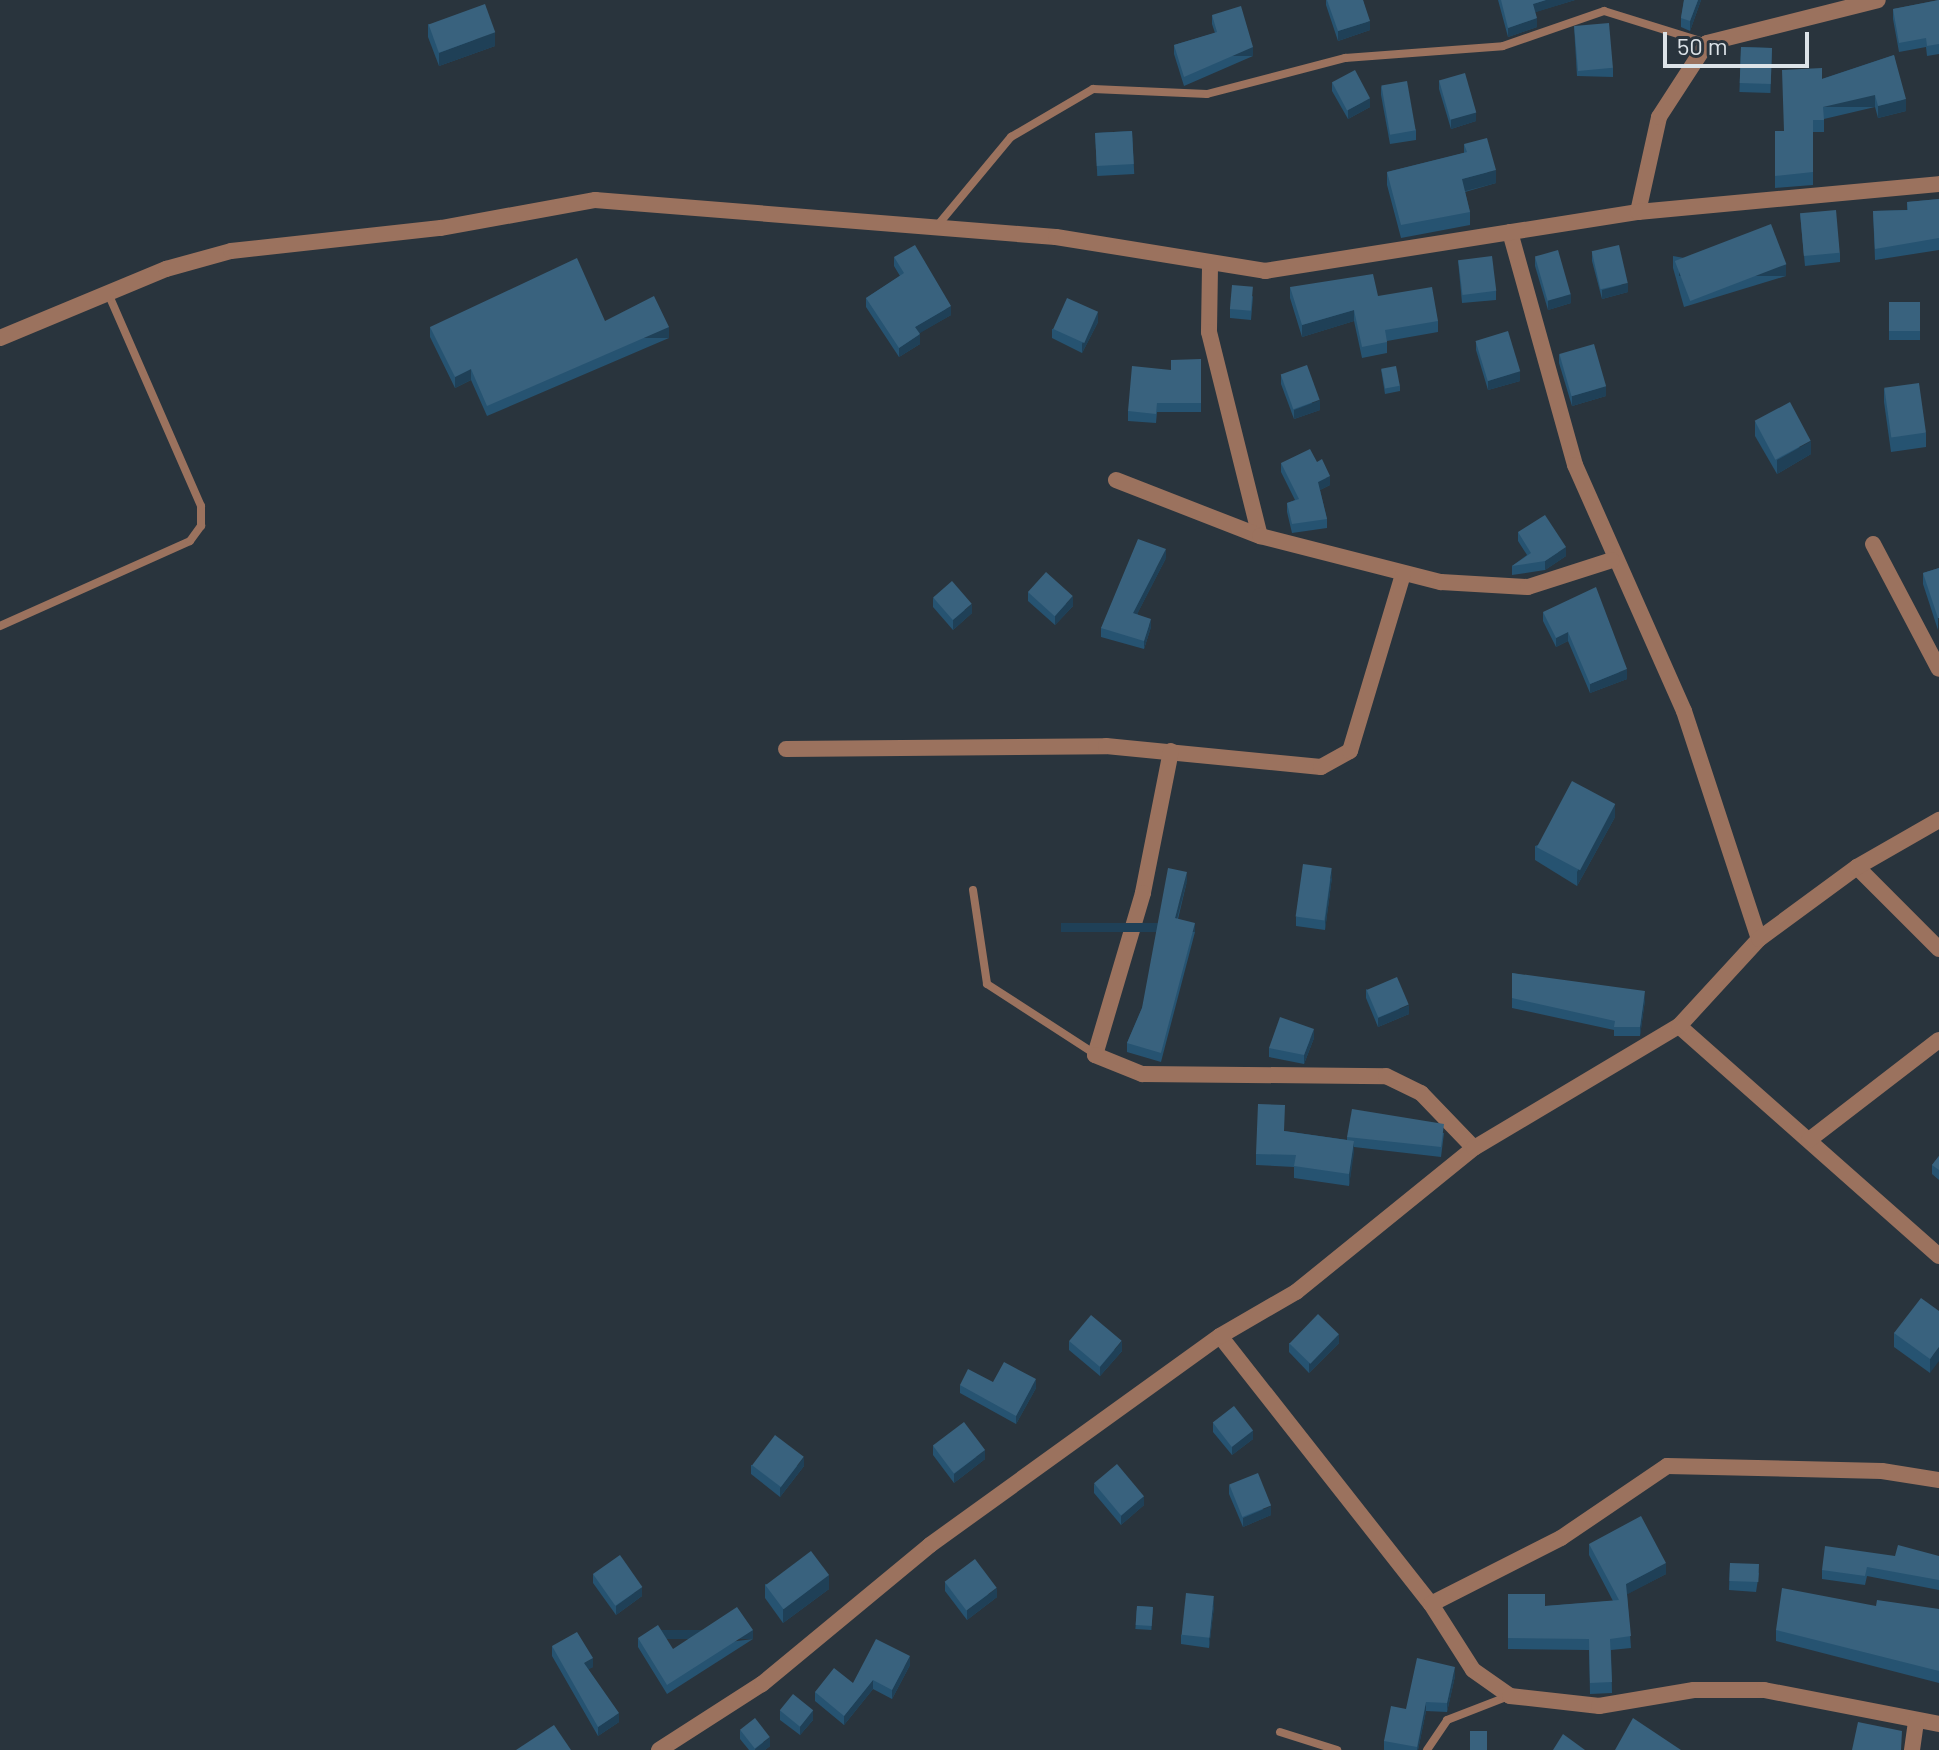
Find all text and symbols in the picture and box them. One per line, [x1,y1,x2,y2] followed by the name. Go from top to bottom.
[1667,16,1813,66] scale bar
[1677,31,1728,60] text: 50 m

